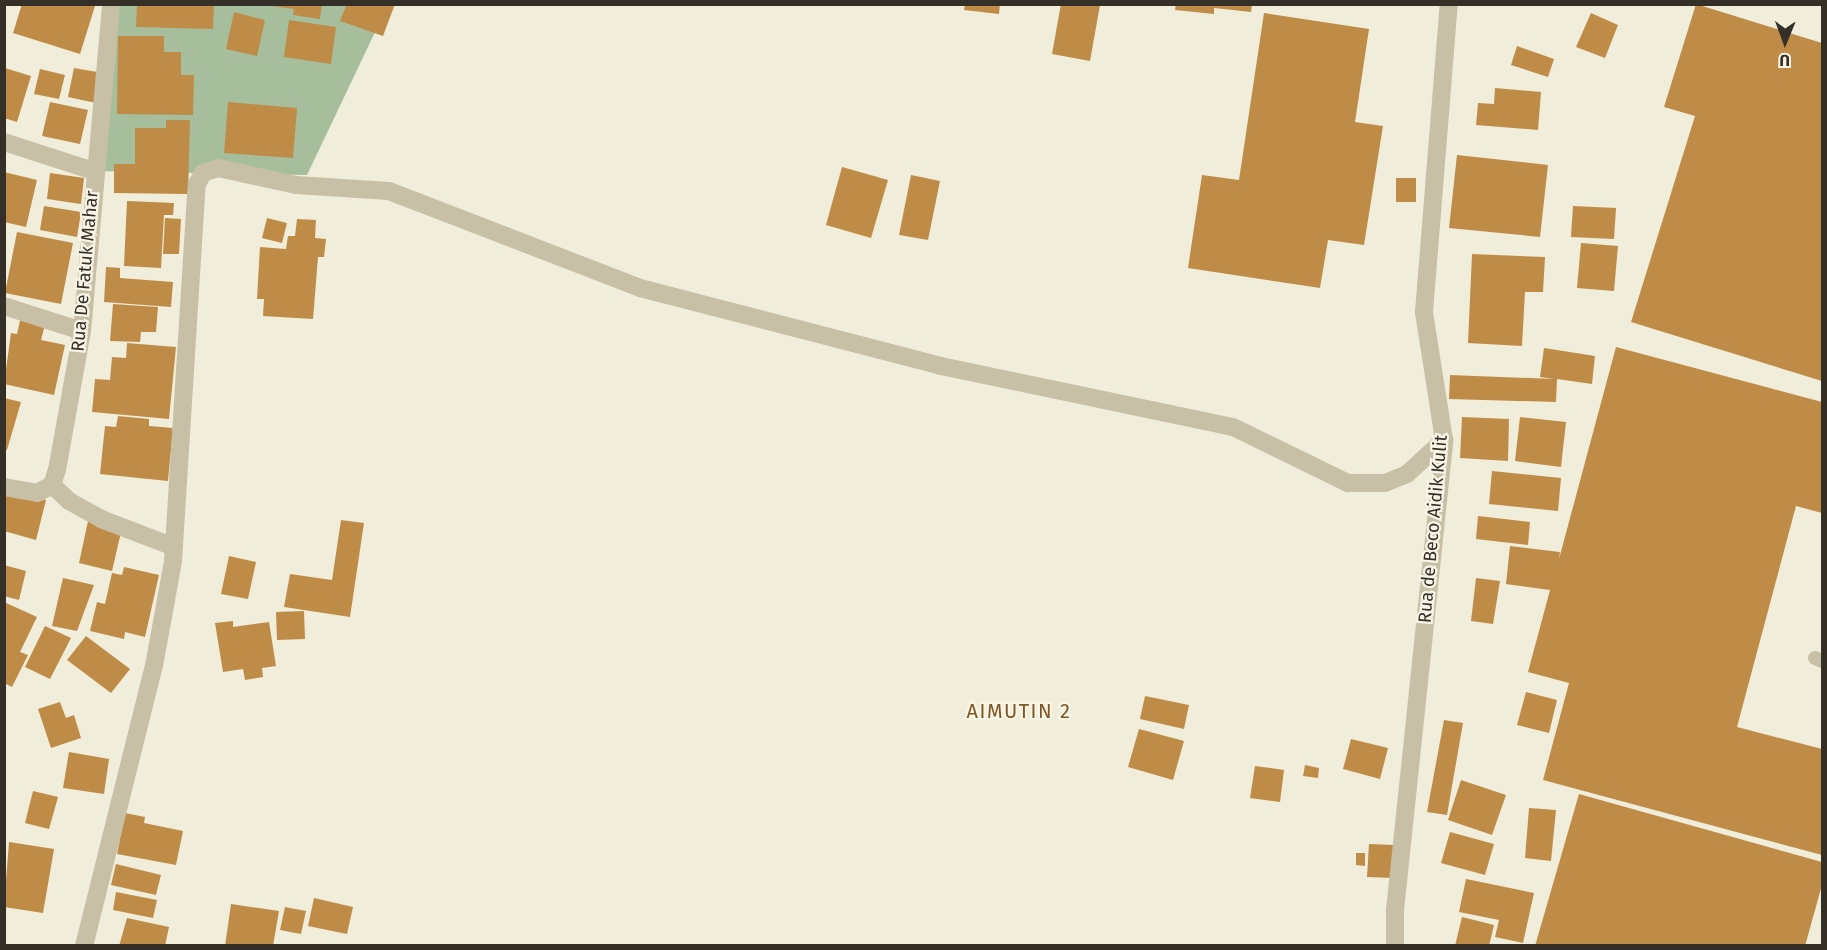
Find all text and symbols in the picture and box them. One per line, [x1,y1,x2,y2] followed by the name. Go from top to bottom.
[1755,12,1815,72] north arrow
[1779,51,1790,70] text: U
[67,190,103,352] street label: Rua De Fatuk Mahar
[1414,434,1452,624] street label: Rua de Beco Aidik Kulit
[967,699,1071,723] district label: AIMUTIN 2

